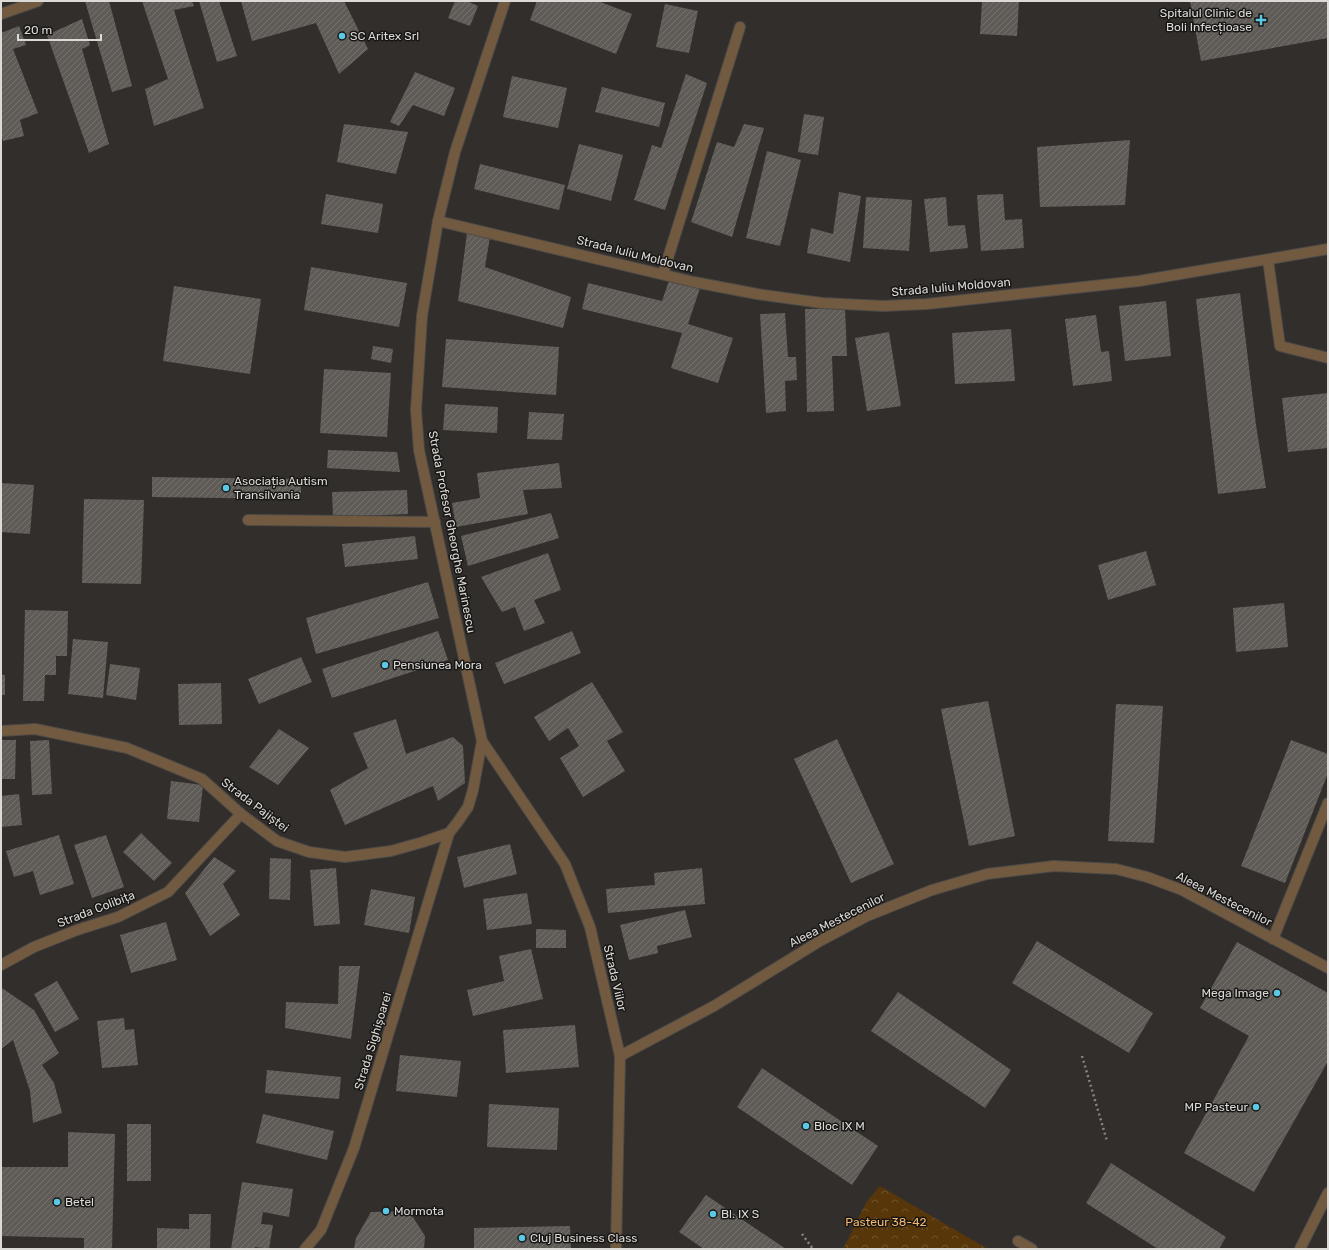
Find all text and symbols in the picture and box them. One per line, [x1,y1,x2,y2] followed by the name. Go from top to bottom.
[1160,6,1252,34] place label: Spitalul Clinic de Boli Infecțioase
[1255,14,1267,26] marker: Spitalul Clinic de Boli Infecțioase
[18,16,101,42] scale bar
[24,23,52,37] text: 20 m
[350,29,419,43] place label: SC Aritex Srl
[337,31,347,41] marker: SC Aritex Srl
[575,233,695,275] street label: Strada Iuliu Moldovan
[891,275,1011,299] street label: Strada Iuliu Moldovan
[426,430,478,634] street label: Strada Profesor Gheorghe Marinescu
[234,474,328,502] place label: Asociația Autism Transilvania
[221,483,231,493] marker: Asociația Autism Transilvania
[393,658,482,672] place label: Pensiunea Mora
[380,660,390,670] marker: Pensiunea Mora
[219,775,291,835] street label: Strada Pajiștei
[1174,869,1275,929] street label: Aleea Mestecenilor
[55,888,137,930] street label: Strada Colibița
[787,890,888,950] street label: Aleea Mestecenilor
[601,943,630,1013] street label: Strada Viilor
[1202,986,1269,1000] place label: Mega Image
[1272,988,1282,998] marker: Mega Image
[351,990,395,1092] street label: Strada Sighișoarei
[1185,1100,1248,1114] place label: MP Pasteur
[1251,1102,1261,1112] marker: MP Pasteur
[814,1119,865,1133] place label: Bloc IX M
[801,1121,811,1131] marker: Bloc IX M
[65,1195,94,1209] place label: Betel
[52,1197,62,1207] marker: Betel
[394,1204,444,1218] place label: Mormota
[381,1206,391,1216] marker: Mormota
[721,1207,759,1221] place label: Bl. IX S
[708,1209,718,1219] marker: Bl. IX S
[845,1215,927,1229] park label: Pasteur 38-42
[530,1231,637,1245] place label: Cluj Business Class
[517,1233,527,1243] marker: Cluj Business Class

